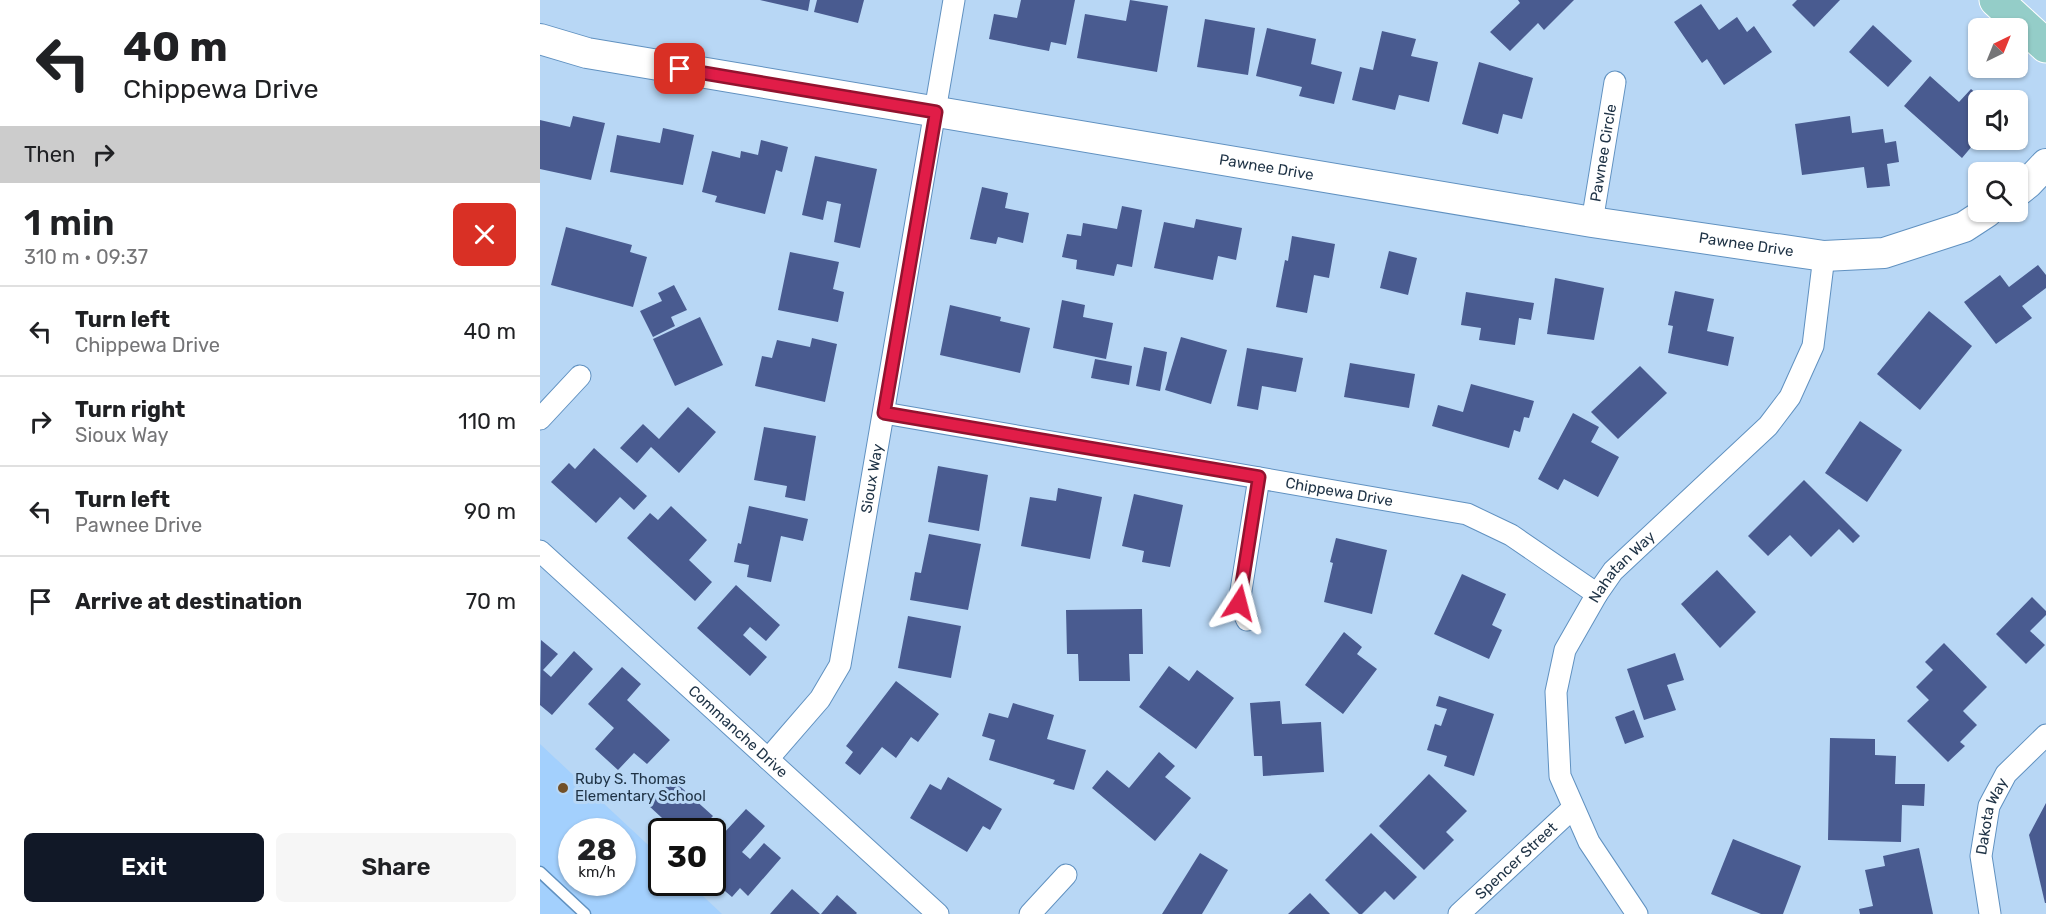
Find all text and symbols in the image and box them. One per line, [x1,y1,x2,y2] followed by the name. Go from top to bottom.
[1968,18,2028,78] north arrow
[1968,18,2028,222] map controls
[123,22,228,72] text: 40 m
[24,24,102,102] icon: left
[654,43,705,94] pin
[663,52,696,85] icon: arrive
[123,73,319,105] text: Chippewa Drive
[1968,90,2028,150] button: sound
[1586,103,1620,203] street label: Pawnee Circle
[87,138,120,171] icon: right
[24,141,75,168] text: Then
[1218,150,1315,184] street label: Pawnee Drive
[1968,162,2028,222] button: search
[24,201,115,244] text: 1 min
[453,203,516,266] button: close
[1698,229,1795,260] street label: Pawnee Drive
[24,245,148,269] text: 310 m · 09:37
[75,306,170,333] text: Turn left
[24,315,57,348] icon: left
[463,318,516,345] text: 40 m
[75,333,220,357] text: Chippewa Drive
[75,396,185,423] text: Turn right
[24,405,57,438] icon: right
[458,408,516,435] text: 110 m
[75,423,169,447] text: Sioux Way
[857,442,887,515] street label: Sioux Way
[1284,474,1394,510] street label: Chippewa Drive
[75,486,170,513] text: Turn left
[24,495,57,528] icon: left
[464,498,516,525] text: 90 m
[75,513,202,537] text: Pawnee Drive
[1585,527,1659,606] street label: Nahatan Way
[1207,571,1271,635] position arrow
[24,585,57,618] icon: arrive
[75,588,302,615] text: Arrive at destination
[466,588,516,615] text: 70 m
[685,682,791,781] street label: Commanche Drive
[575,770,706,805] place label: Ruby S. Thomas Elementary School
[1972,775,2011,856] street label: Dakota Way
[556,781,570,795] marker: Ruby S. Thomas Elementary School
[648,818,726,896] speed limit sign: 30
[1472,818,1561,903] street label: Spencer Street
[577,832,617,868] text: 28
[24,833,264,902] button: Exit
[276,833,516,902] button: Share
[578,863,616,881] text: km/h

